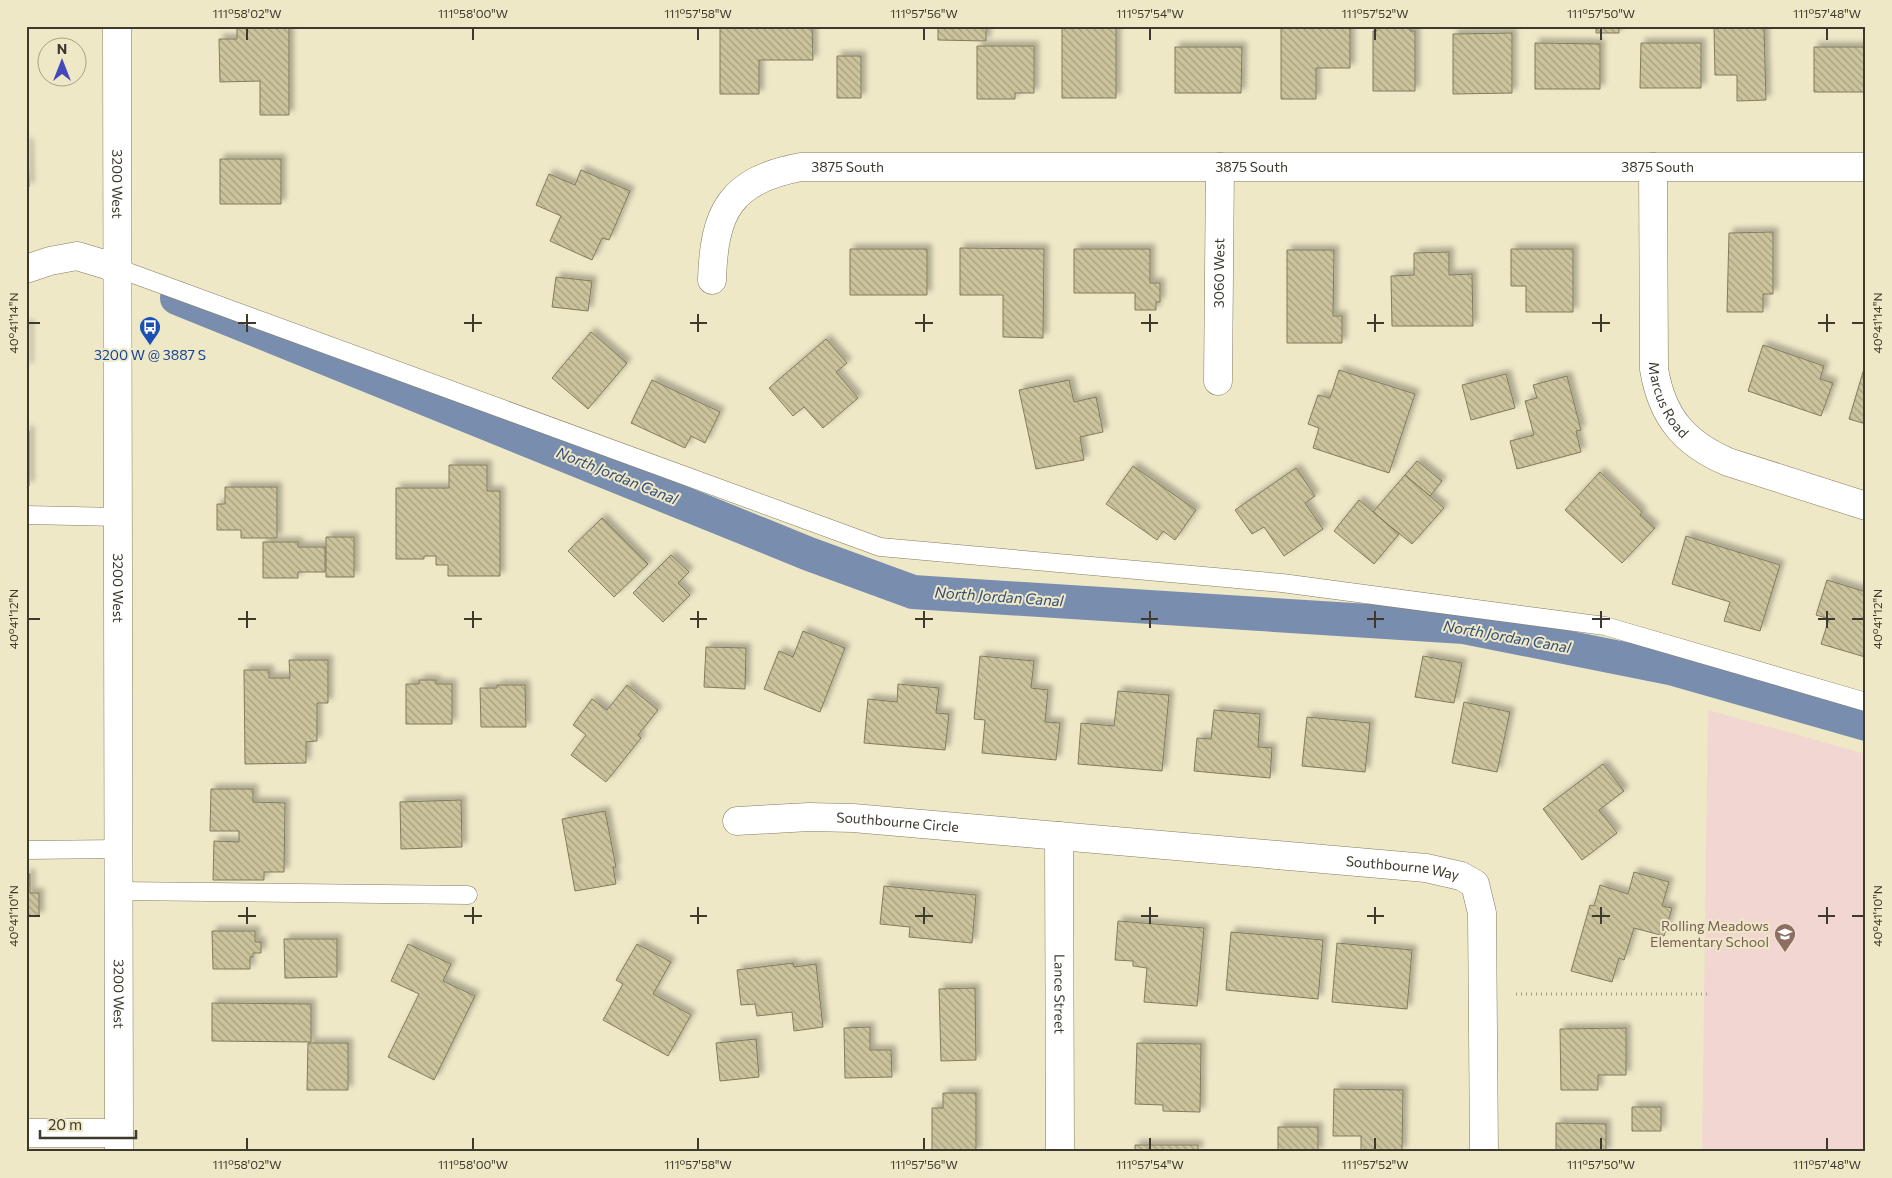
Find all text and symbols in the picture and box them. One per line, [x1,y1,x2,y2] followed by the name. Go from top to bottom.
[213,6,281,20] text: 111°58'02"W
[438,6,508,20] text: 111°58'00"W
[664,6,732,20] text: 111°57'58"W
[890,6,958,20] text: 111°57'56"W
[1116,6,1184,20] text: 111°57'54"W
[1341,6,1409,20] text: 111°57'52"W
[1567,6,1635,20] text: 111°57'50"W
[1793,6,1861,20] text: 111°57'48"W
[38,38,88,88] north arrow
[57,40,67,57] text: N
[109,149,126,219] street label: 3200 West
[811,158,884,175] street label: 3875 South
[1215,158,1288,175] street label: 3875 South
[1621,158,1694,175] street label: 3875 South
[1210,238,1227,308] street label: 3060 West
[6,293,20,353] text: 40°41'14"N
[1870,293,1884,353] text: 40°41'14"N
[138,315,162,346] bus stop icon: 3200 W @ 3887 S
[94,346,206,363] place label: 3200 W @ 3887 S
[1646,362,1692,441] street label: Marcus Road
[554,443,682,508] water label: North Jordan Canal
[110,553,127,623] street label: 3200 West
[934,583,1065,610] water label: North Jordan Canal
[6,589,20,649] text: 40°41'12"N
[1870,589,1884,649] text: 40°41'12"N
[1442,616,1574,656] water label: North Jordan Canal
[836,809,960,835] street label: Southbourne Circle
[1345,852,1461,883] street label: Southbourne Way
[6,885,20,947] text: 40°41'10"N
[1870,885,1884,947] text: 40°41'10"N
[1650,917,1769,950] place label: Rolling Meadows Elementary School
[1773,922,1797,953] school or university icon: Rolling Meadows Elementary School
[1051,954,1069,1034] street label: Lance Street
[111,959,128,1029] street label: 3200 West
[40,1108,136,1140] scale bar
[48,1115,82,1133] text: 20 m
[213,1157,281,1171] text: 111°58'02"W
[438,1157,508,1171] text: 111°58'00"W
[664,1157,732,1171] text: 111°57'58"W
[890,1157,958,1171] text: 111°57'56"W
[1116,1157,1184,1171] text: 111°57'54"W
[1341,1157,1409,1171] text: 111°57'52"W
[1567,1157,1635,1171] text: 111°57'50"W
[1793,1157,1861,1171] text: 111°57'48"W

